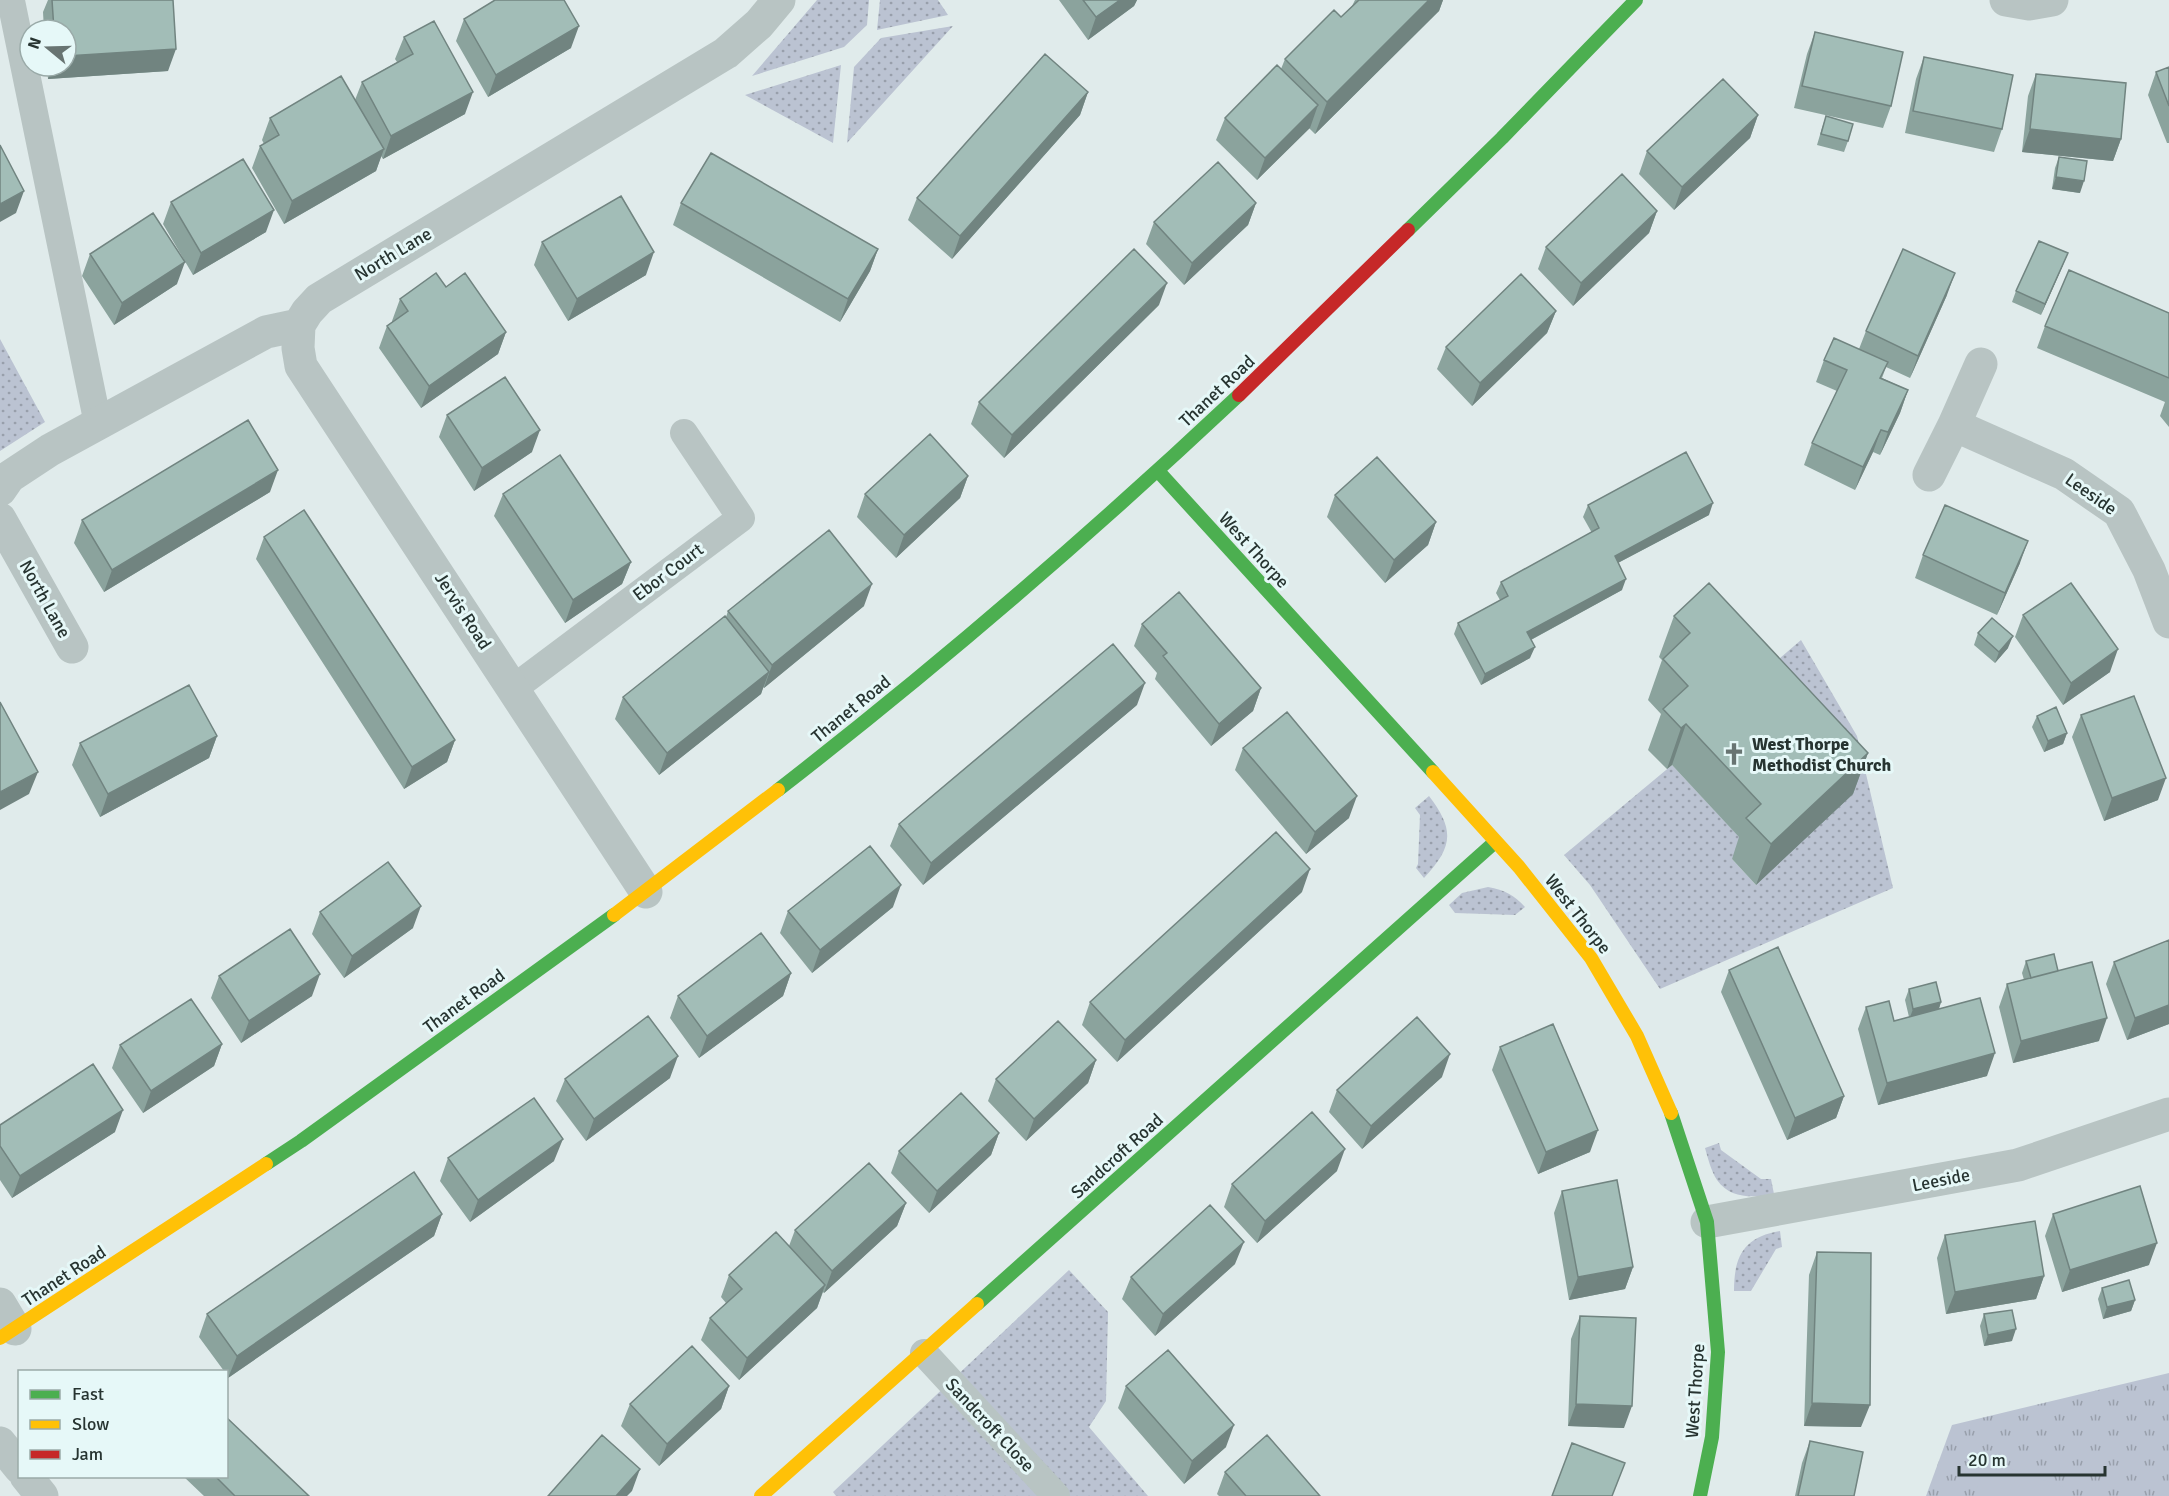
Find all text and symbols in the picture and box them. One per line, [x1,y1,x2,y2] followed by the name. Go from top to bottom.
[18,18,78,78] north arrow
[23,35,46,52] text: N
[351,222,435,286] street label: North Lane
[1175,350,1259,432] street label: Thanet Road
[2061,468,2121,520] street label: Leeside
[1214,507,1294,593] street label: West Thorpe
[628,538,708,606] street label: Ebor Court
[15,556,75,642] street label: North Lane
[430,568,496,654] street label: Jervis Road
[807,670,895,748] street label: Thanet Road
[1752,733,1892,776] place label: West Thorpe Methodist Church
[1721,741,1747,767] church icon: West Thorpe Methodist Church
[1540,870,1616,958] street label: West Thorpe
[419,964,509,1038] street label: Thanet Road
[1066,1109,1168,1203] street label: Sandcroft Road
[1910,1164,1972,1196] street label: Leeside
[18,1241,110,1311] street label: Thanet Road
[1681,1343,1709,1439] street label: West Thorpe
[18,1370,228,1478] legend
[941,1373,1039,1477] street label: Sandcroft Close
[72,1383,104,1405] text: Fast
[72,1413,109,1435] text: Slow
[1959,1439,2104,1477] scale bar
[72,1443,103,1465] text: Jam
[1968,1449,2006,1471] text: 20 m

